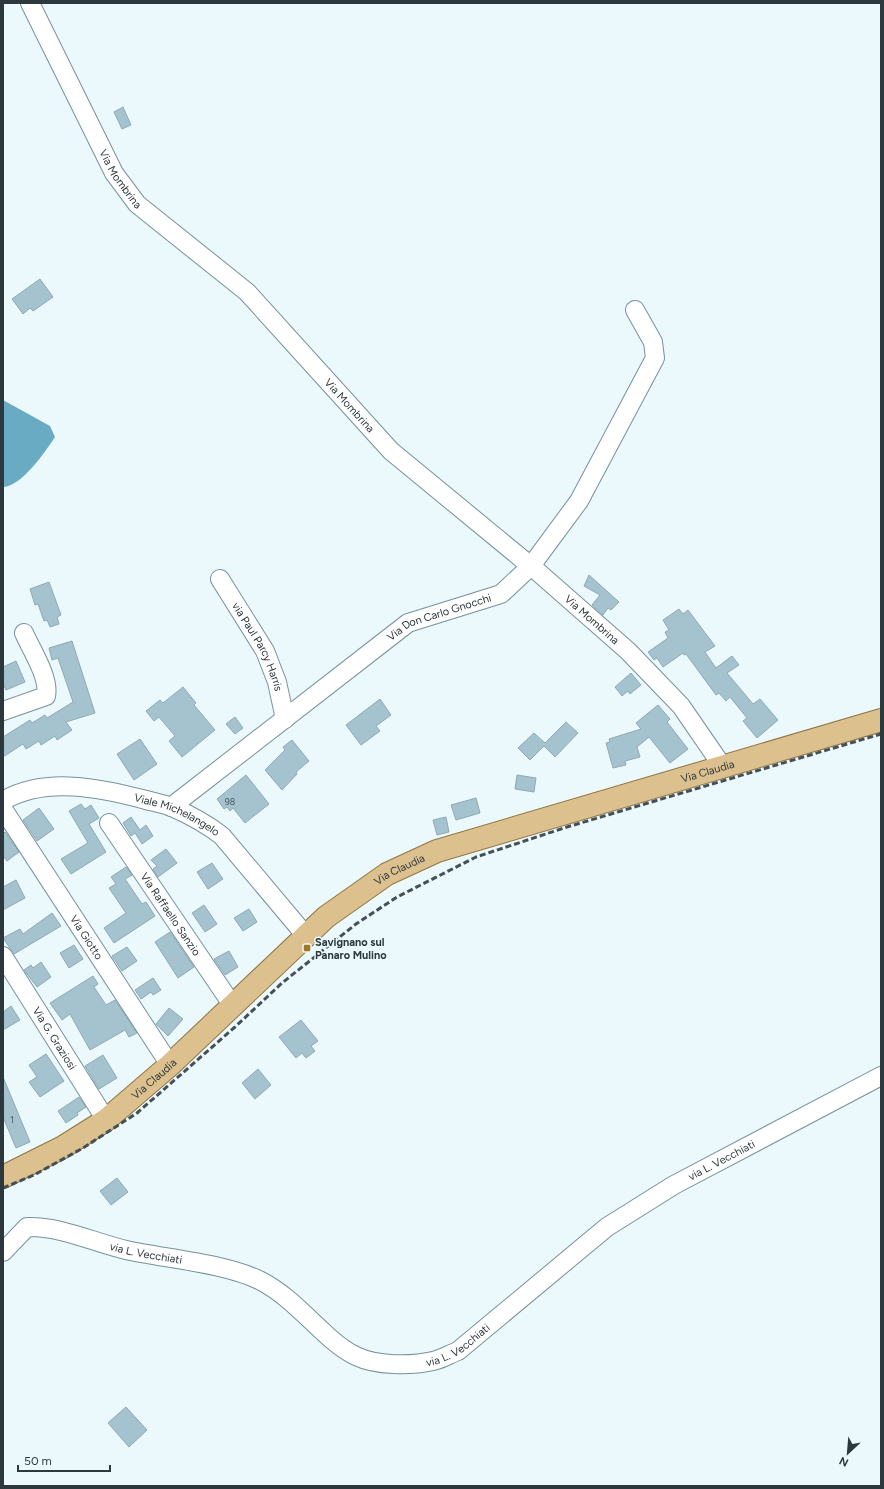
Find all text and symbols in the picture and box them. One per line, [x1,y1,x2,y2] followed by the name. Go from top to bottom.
[97,147,144,211] street label: Via Mombrina
[322,376,377,435] street label: Via Mombrina
[384,591,493,643] street label: Via Don Carlo Gnocchi
[562,592,622,647] street label: Via Mombrina
[230,600,285,692] street label: via Paul Parcy Harris
[679,757,736,785] street label: Via Claudia
[133,791,222,838] street label: Viale Michelangelo
[225,796,236,807] house number: 98
[371,851,427,888] street label: Via Claudia
[138,870,203,958] street label: Via Raffaello Sanzio
[67,912,106,962] street label: Via Giotto
[315,936,387,962] place label: Savignano sul Panaro Mulino
[302,943,312,953] marker: Savignano sul Panaro Mulino
[30,1004,79,1072] street label: Via G. Graziosi
[129,1056,179,1102] street label: Via Claudia
[10,1114,14,1125] house number: 1
[686,1137,757,1183] street label: via L. Vecchiati
[108,1239,183,1266] street label: via L. Vecchiati
[425,1321,492,1369] street label: via L. Vecchiati
[828,1433,868,1473] north arrow
[18,1447,110,1473] scale bar
[24,1454,52,1468] text: 50 m
[837,1454,851,1469] text: N

